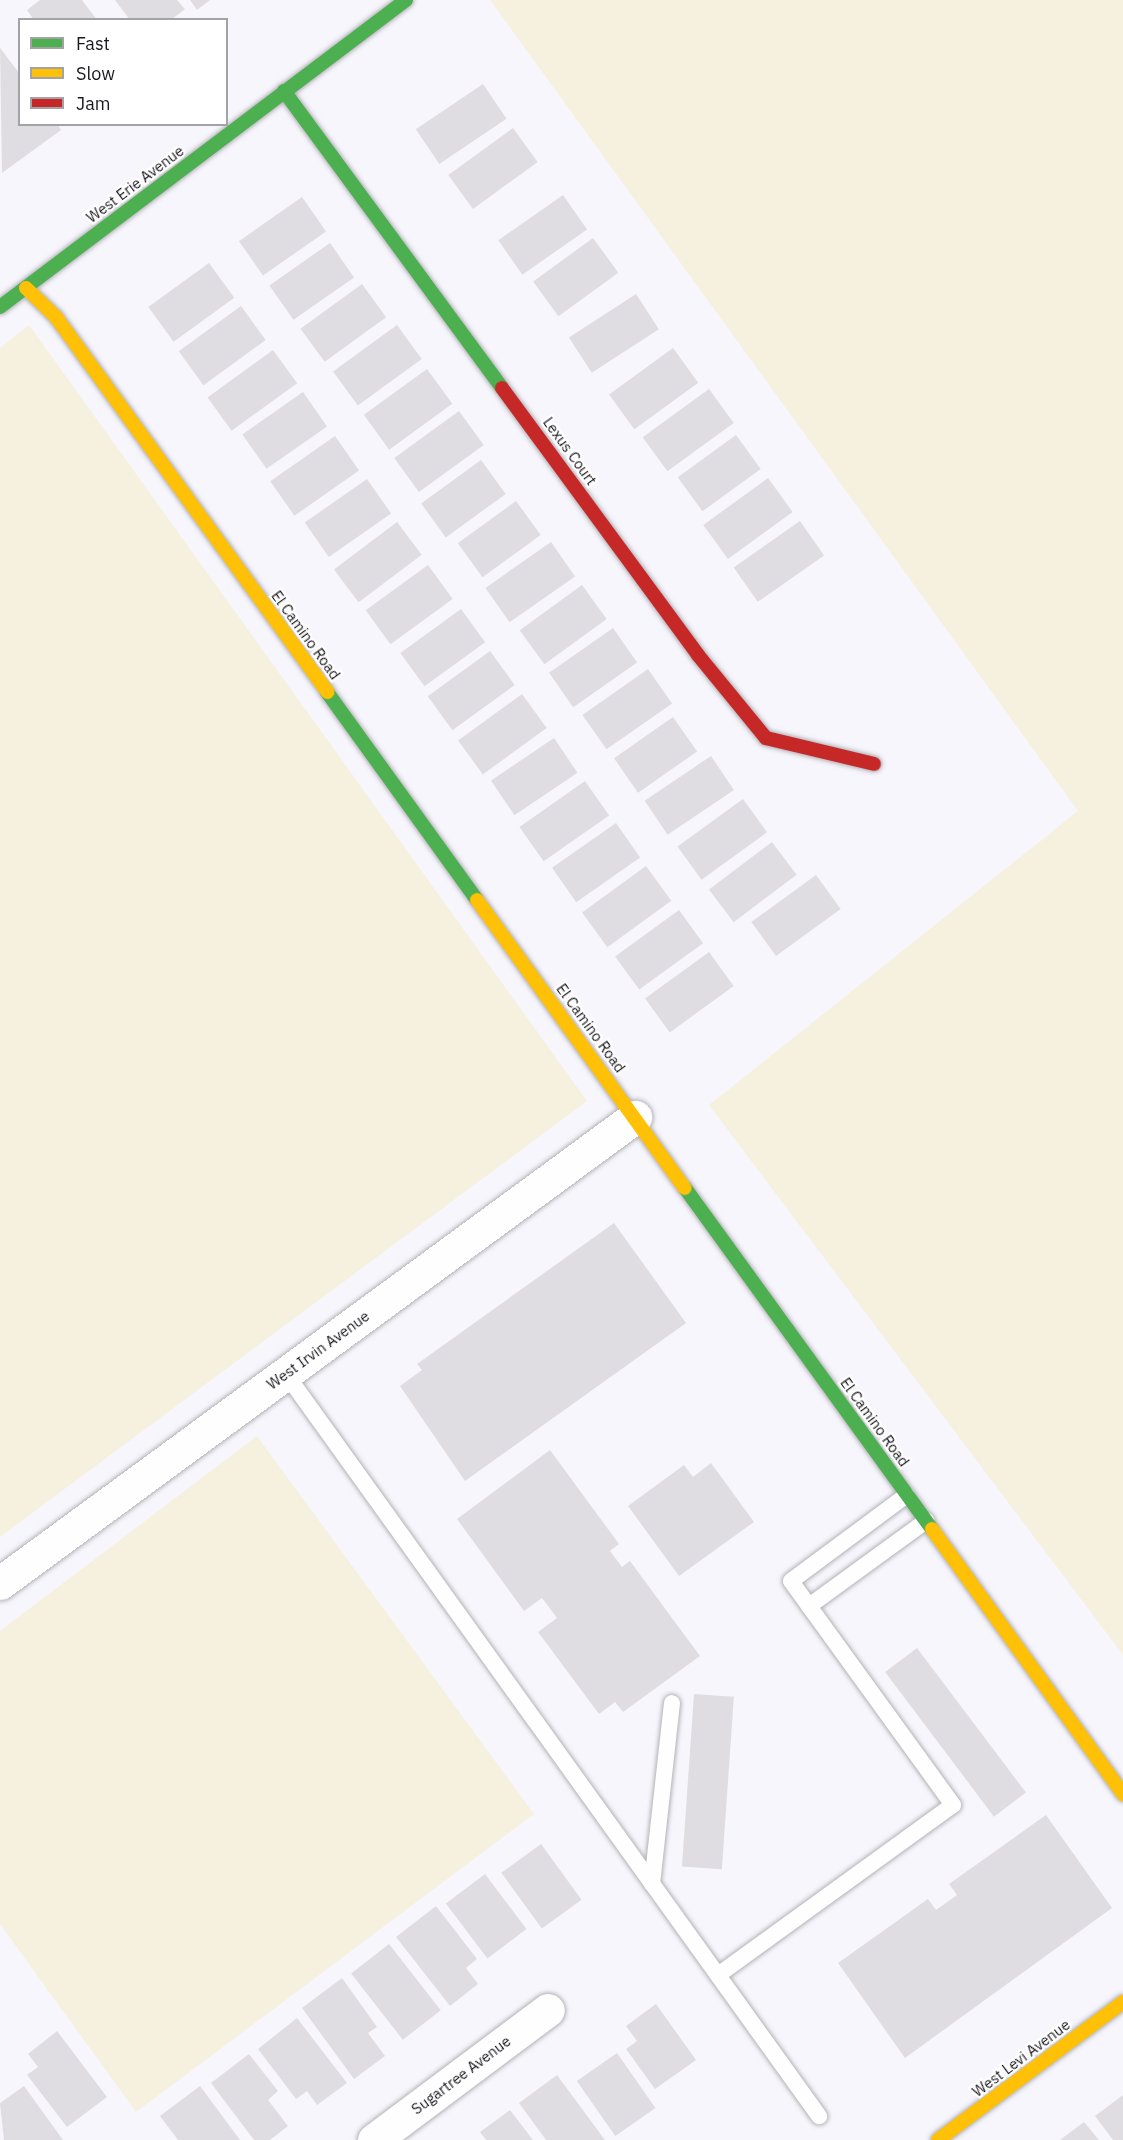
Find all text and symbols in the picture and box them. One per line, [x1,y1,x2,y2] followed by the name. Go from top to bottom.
[18,18,228,126] legend
[76,32,110,55] text: Fast
[76,62,115,85] text: Slow
[76,92,111,115] text: Jam
[83,142,187,226] street label: West Erie Avenue
[539,414,601,488] street label: Lexus Court
[268,587,344,683] street label: El Camino Road
[553,980,629,1076] street label: El Camino Road
[263,1307,373,1393] street label: West Irvin Avenue
[837,1374,913,1470] street label: El Camino Road
[969,2015,1073,2101] street label: West Levi Avenue
[408,2032,514,2118] street label: Sugartree Avenue

